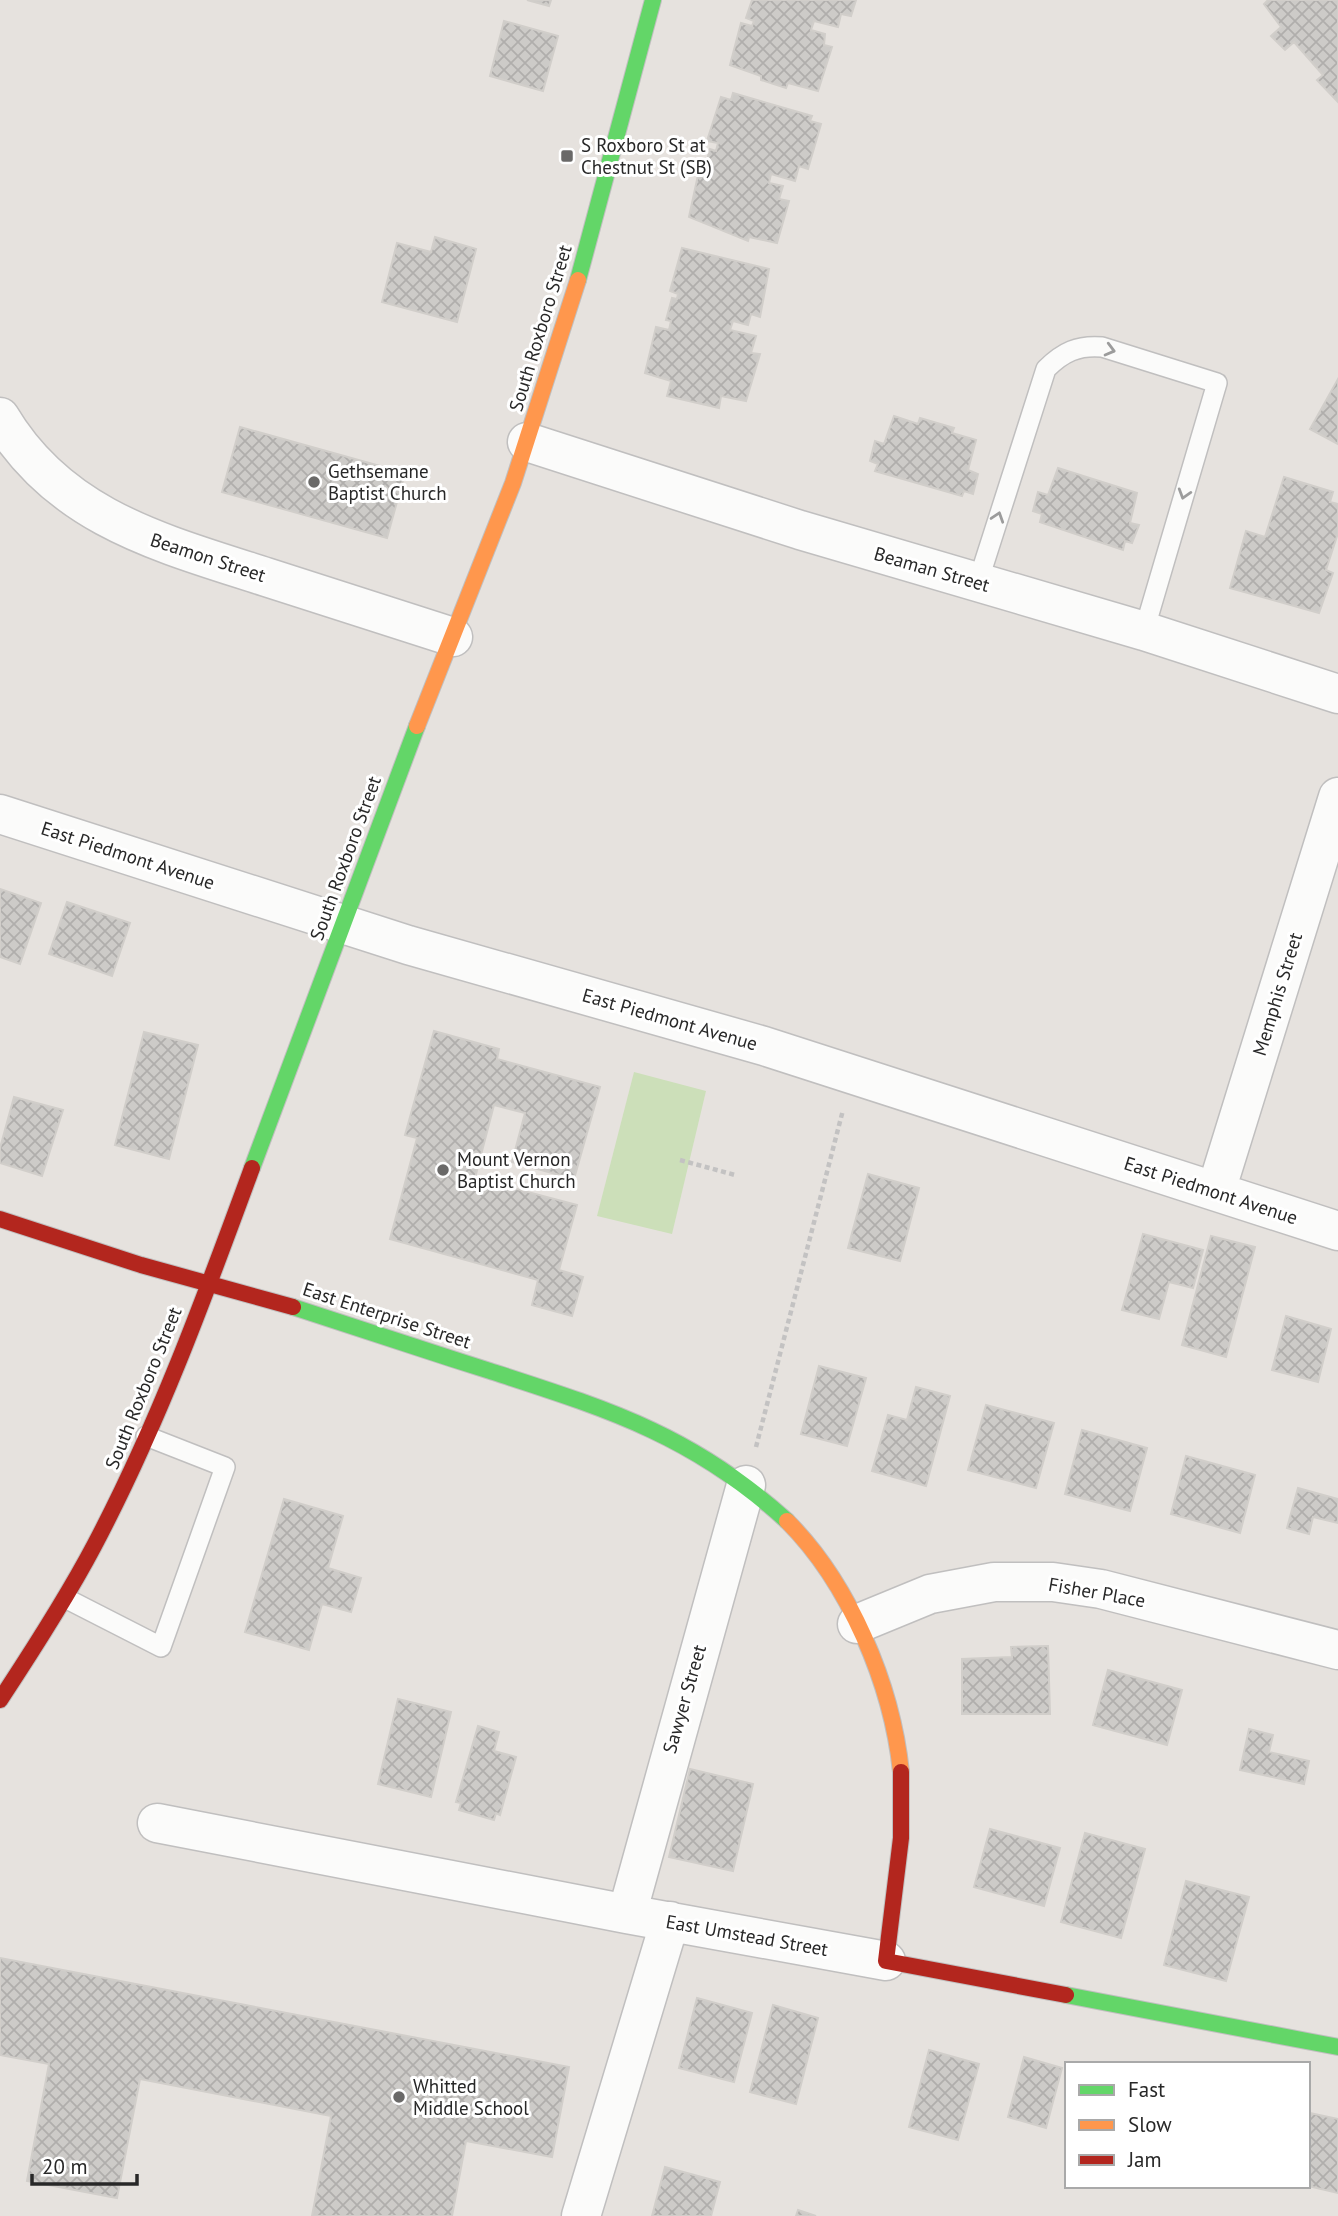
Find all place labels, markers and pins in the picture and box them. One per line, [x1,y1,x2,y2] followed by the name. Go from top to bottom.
[581,133,712,179] place label: S Roxboro St at Chestnut St (SB)
[559,148,575,164] marker: S Roxboro St at Chestnut St (SB)
[328,459,447,505] place label: Gethsemane Baptist Church
[306,474,322,490] marker: Gethsemane Baptist Church
[457,1147,576,1193] place label: Mount Vernon Baptist Church
[435,1162,451,1178] marker: Mount Vernon Baptist Church
[413,2074,529,2120] place label: Whitted Middle School
[391,2089,407,2105] marker: Whitted Middle School

